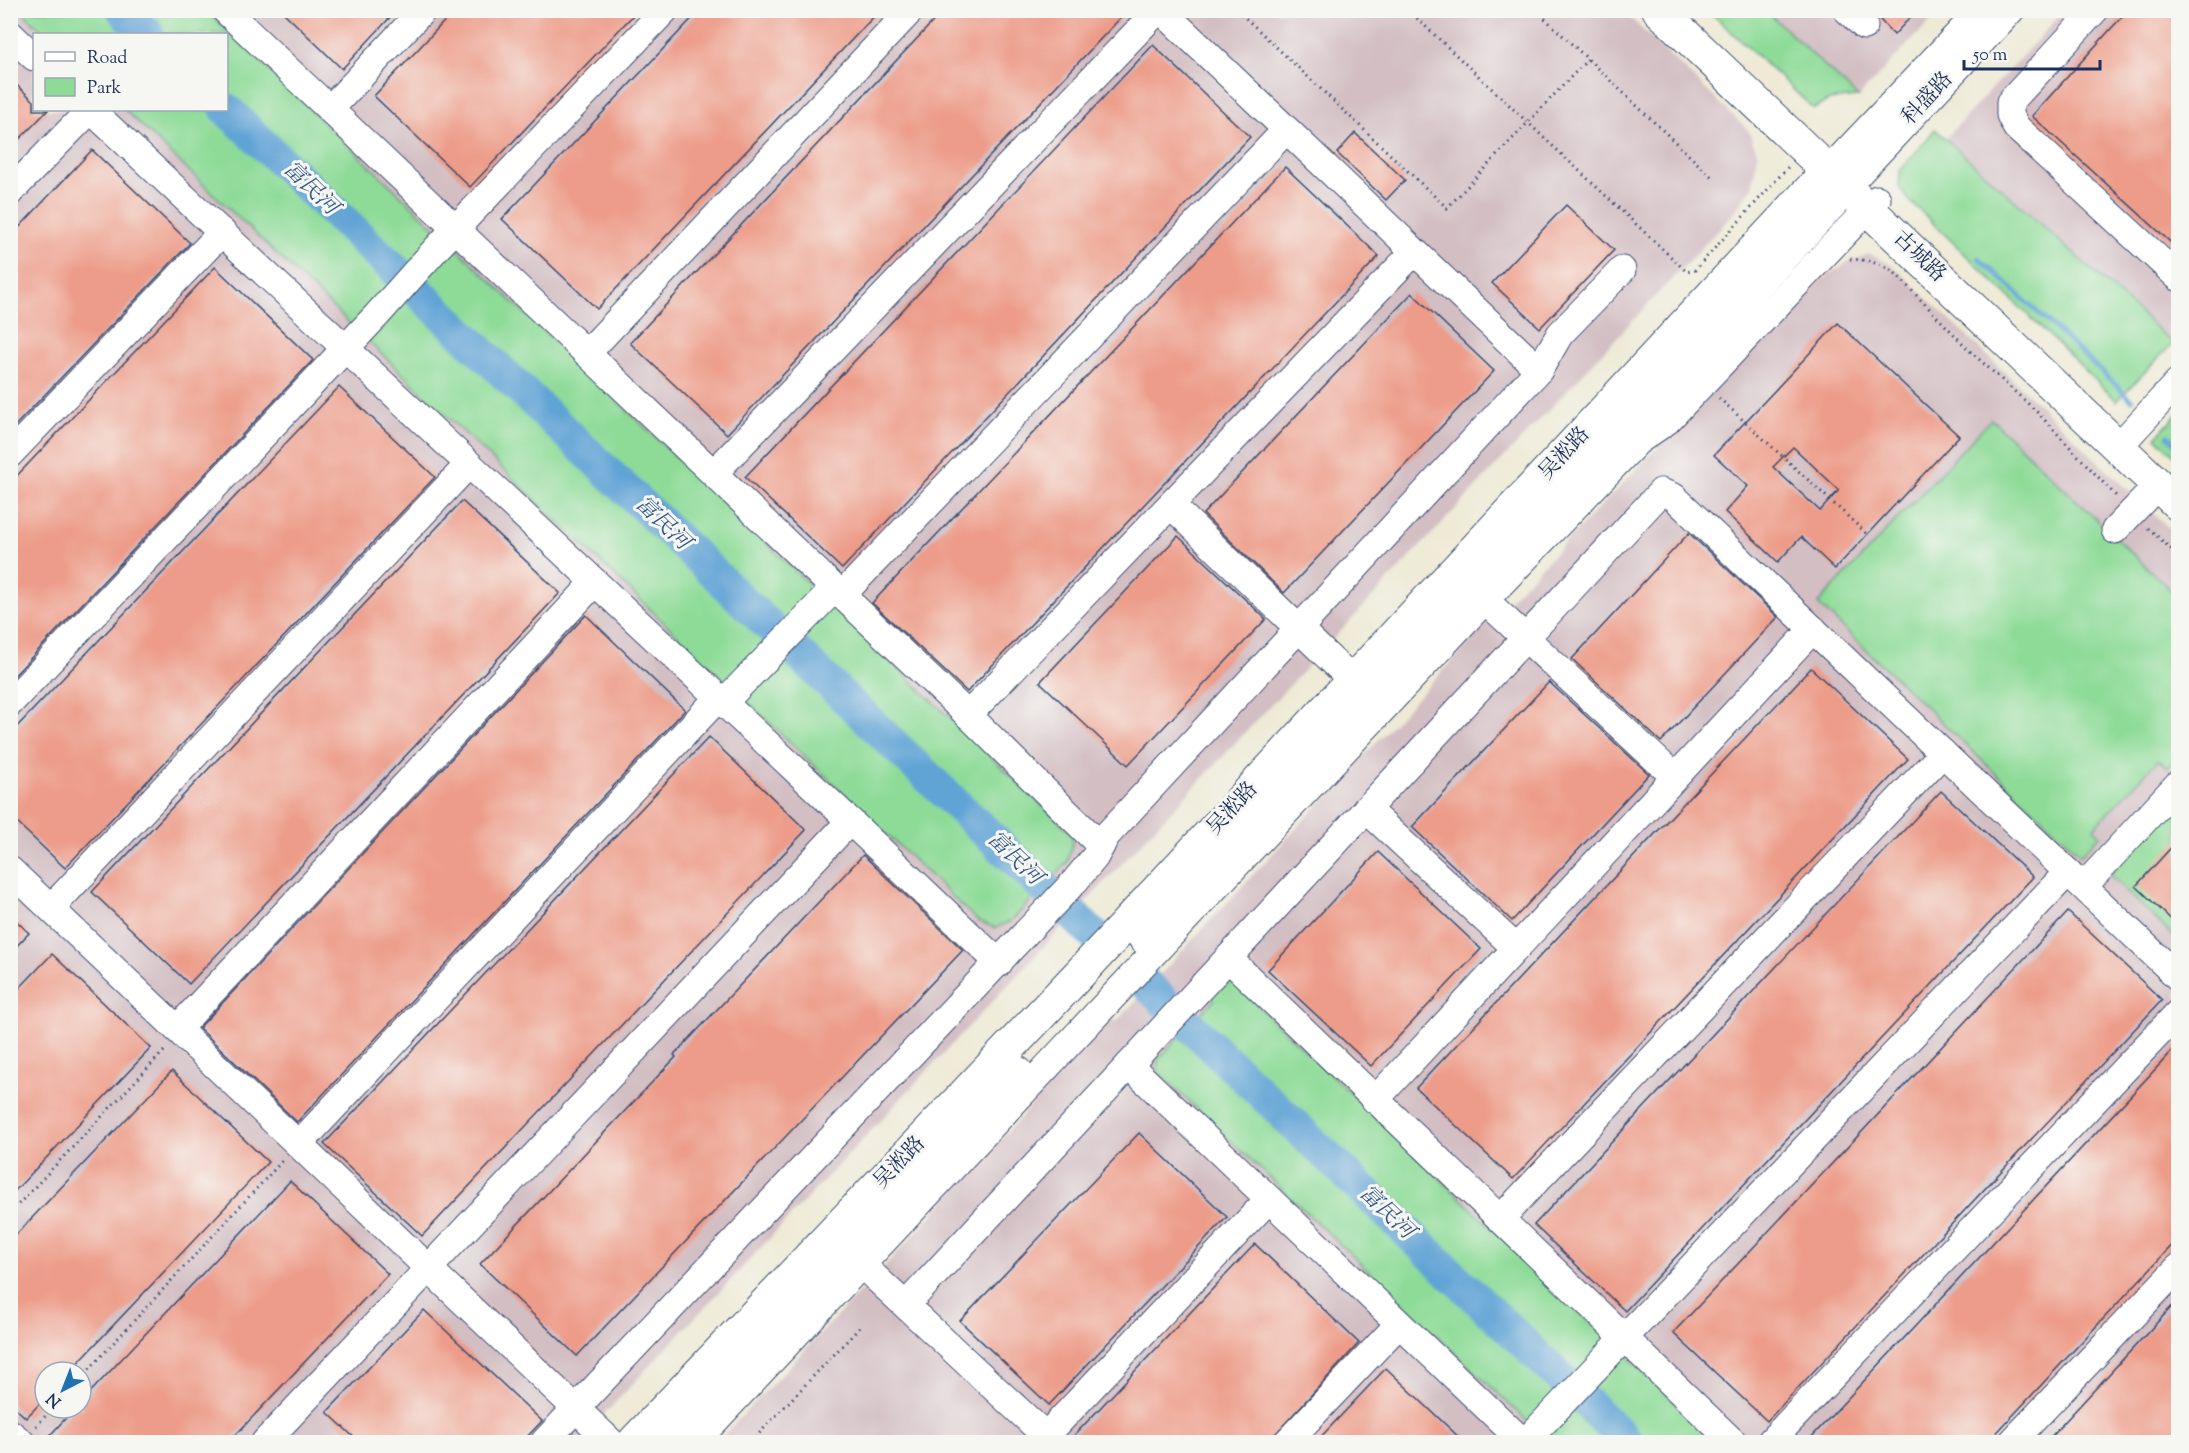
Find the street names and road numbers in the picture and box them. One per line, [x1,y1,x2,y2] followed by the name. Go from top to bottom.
[1896,66,1960,132] street label: 科盛路
[1886,224,1952,290] street label: 古城路
[1533,421,1597,487] street label: 吴淞路
[1201,776,1265,842] street label: 吴淞路
[867,1130,933,1196] street label: 吴淞路

